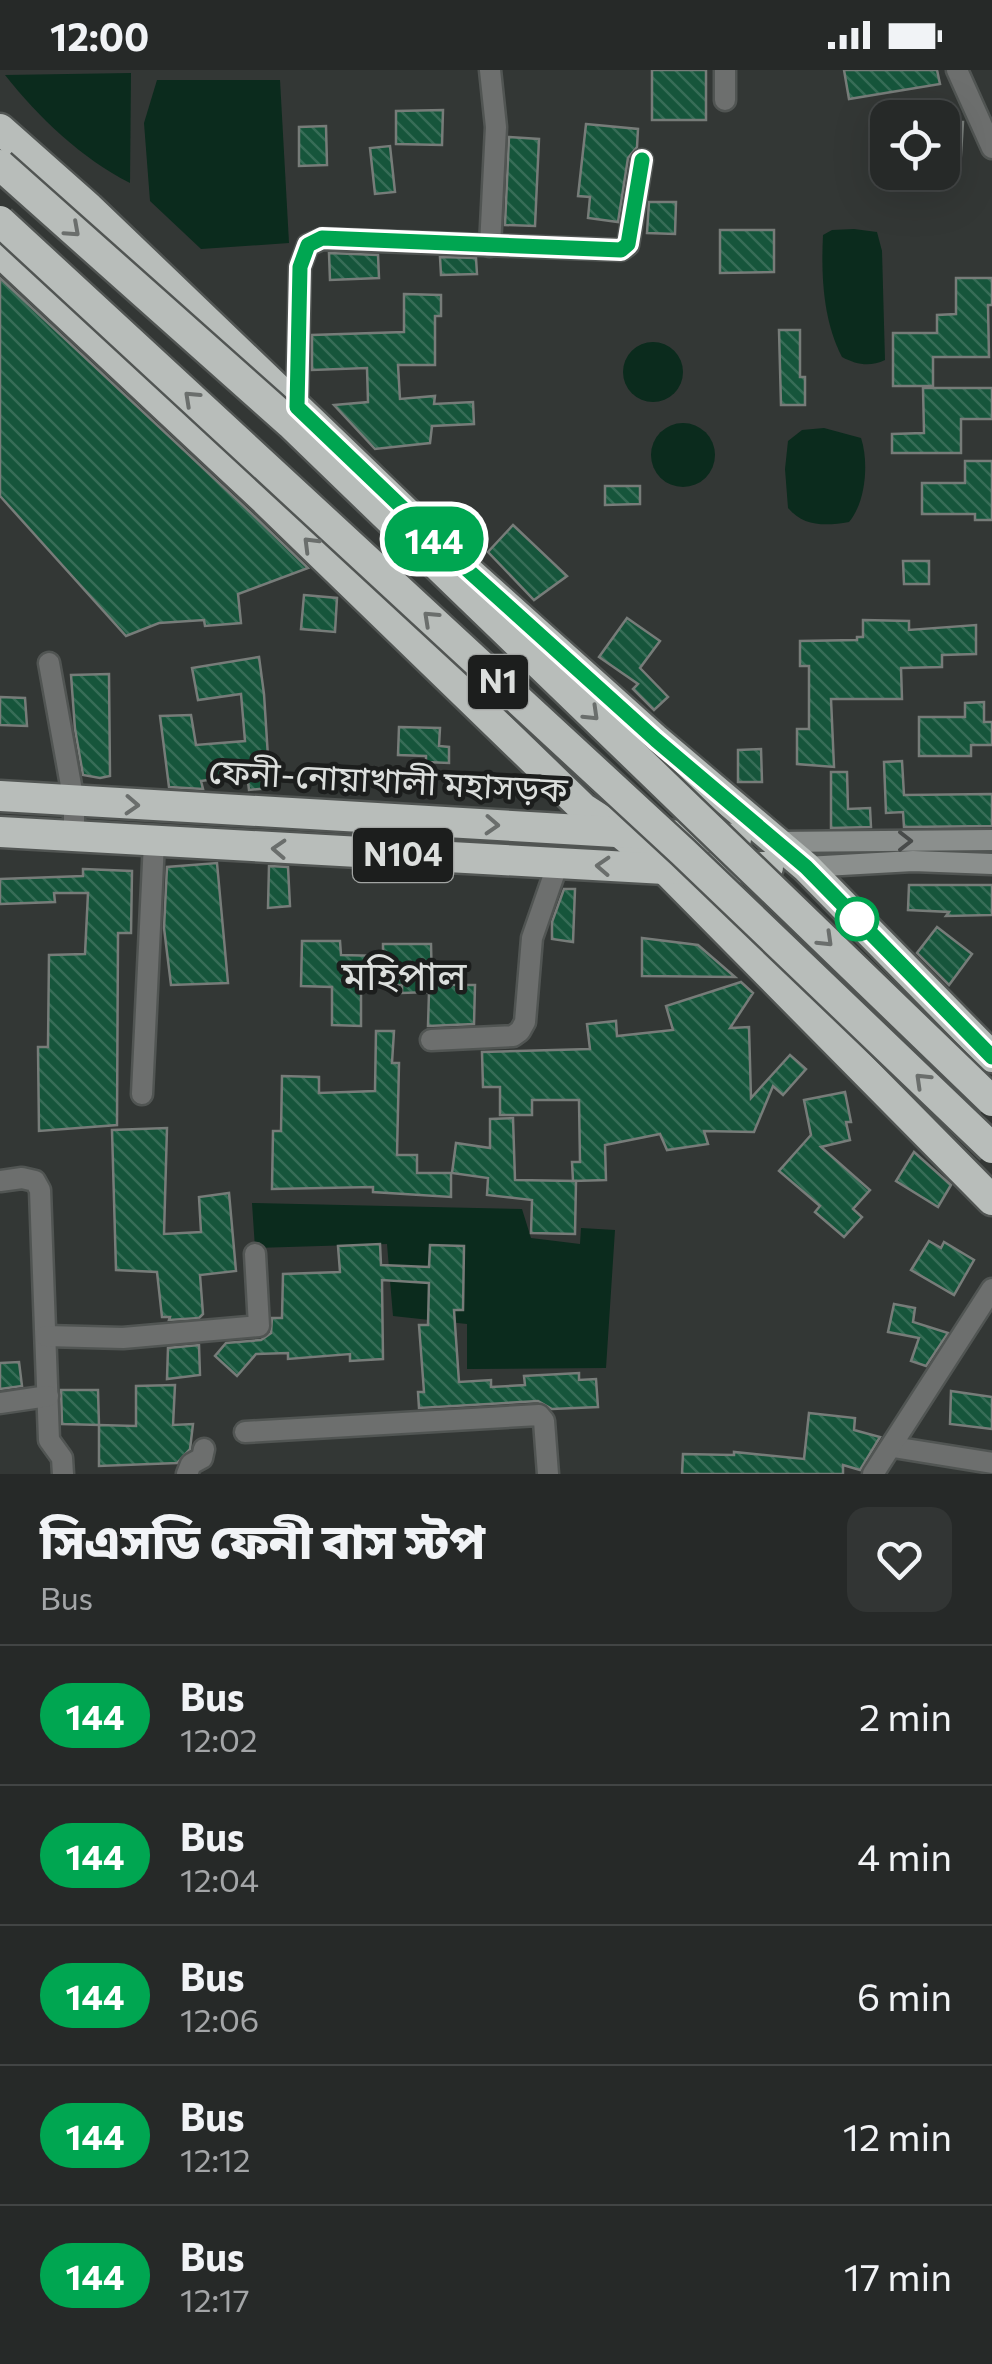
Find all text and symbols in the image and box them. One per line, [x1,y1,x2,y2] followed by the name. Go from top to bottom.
[50,12,149,59] text: 12:00
[870,100,960,190] map controls
[870,100,960,190] button: locate
[61,218,80,236] one-way arrow
[184,391,203,409] one-way arrow
[376,506,492,572] line badge: 144
[405,518,463,561] text: 144
[303,538,321,556] one-way arrow
[423,612,441,630] one-way arrow
[468,655,528,709] road number: N1
[580,702,598,720] one-way arrow
[207,748,570,809] street label: ফেনী-নোয়াখালী মহাসড়ক
[125,794,141,815] one-way arrow
[484,814,500,835] one-way arrow
[353,828,453,882] road number: N104
[898,830,914,852] one-way arrow
[270,839,286,860] one-way arrow
[595,856,611,877] one-way arrow
[836,898,878,940] unlabelled marker
[814,928,832,946] one-way arrow
[341,949,467,998] district label: মহিপাল
[915,1074,933,1092] one-way arrow
[847,1507,952,1612] button: heart
[40,1510,485,1569] text: সিএসডি ফেনী বাস স্টপ
[40,1577,93,1617] text: Bus
[180,1672,245,1719] text: Bus
[859,1692,952,1739] text: 2 min
[66,1694,124,1737] text: 144
[180,1719,258,1759] text: 12:02
[180,1812,245,1859] text: Bus
[857,1832,952,1879] text: 4 min
[66,1834,124,1877] text: 144
[180,1859,259,1899] text: 12:04
[180,1952,245,1999] text: Bus
[857,1972,952,2019] text: 6 min
[66,1974,124,2017] text: 144
[180,1999,259,2039] text: 12:06
[180,2092,245,2139] text: Bus
[843,2112,952,2159] text: 12 min
[66,2114,124,2157] text: 144
[180,2139,250,2179] text: 12:12
[180,2232,245,2279] text: Bus
[844,2252,952,2299] text: 17 min
[66,2254,124,2297] text: 144
[180,2279,250,2319] text: 12:17

